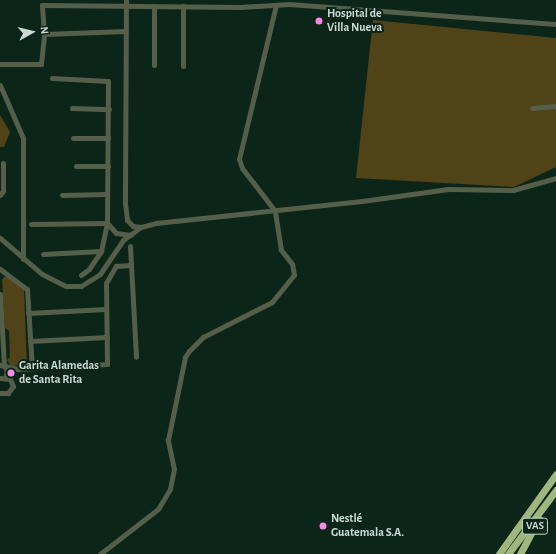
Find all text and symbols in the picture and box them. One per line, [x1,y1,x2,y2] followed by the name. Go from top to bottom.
[327,7,382,35] place label: Hospital de Villa Nueva
[12,12,52,52] north arrow
[314,16,324,26] marker: Hospital de Villa Nueva
[38,26,50,35] text: N
[19,359,99,387] place label: Garita Alamedas de Santa Rita
[6,368,16,378] marker: Garita Alamedas de Santa Rita
[331,512,404,540] place label: Nestlé Guatemala S.A.
[521,517,549,535] road number: VAS
[318,521,328,531] marker: Nestlé Guatemala S.A.

